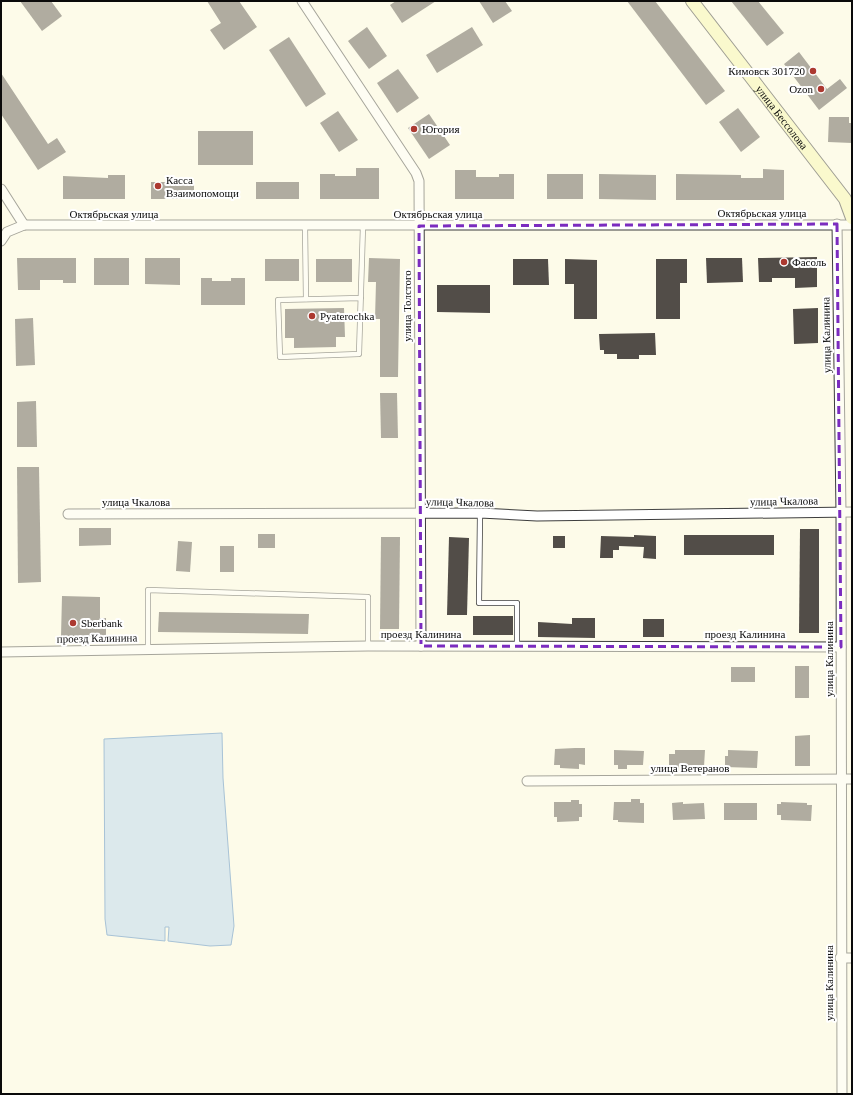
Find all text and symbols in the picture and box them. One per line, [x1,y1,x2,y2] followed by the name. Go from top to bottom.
[728,65,805,77] place label: Кимовск 301720
[808,66,818,76] marker: Кимовск 301720
[753,83,810,152] street label: улица Бессолова
[789,83,813,95] place label: Ozon
[816,84,826,94] marker: Ozon
[422,123,460,135] place label: Югория
[409,124,419,134] marker: Югория
[166,174,239,199] place label: Касса Взаимопомощи
[153,181,163,191] marker: Касса Взаимопомощи
[718,207,807,219] street label: Октябрьская улица
[70,208,159,220] street label: Октябрьская улица
[394,208,483,220] street label: Октябрьская улица
[792,256,826,268] place label: Фасоль
[779,257,789,267] marker: Фасоль
[401,270,413,342] street label: улица Толстого
[819,297,833,373] street label: улица Калинина
[320,310,374,322] place label: Pyaterochka
[307,311,317,321] marker: Pyaterochka
[750,494,818,508] street label: улица Чкалова
[426,495,494,509] street label: улица Чкалова
[102,496,170,508] street label: улица Чкалова
[81,617,123,629] place label: Sberbank
[68,618,78,628] marker: Sberbank
[823,621,835,697] street label: улица Калинина
[381,628,461,640] street label: проезд Калинина
[705,628,785,640] street label: проезд Калинина
[57,631,138,645] street label: проезд Калинина
[651,762,729,774] street label: улица Ветеранов
[823,945,835,1021] street label: улица Калинина

